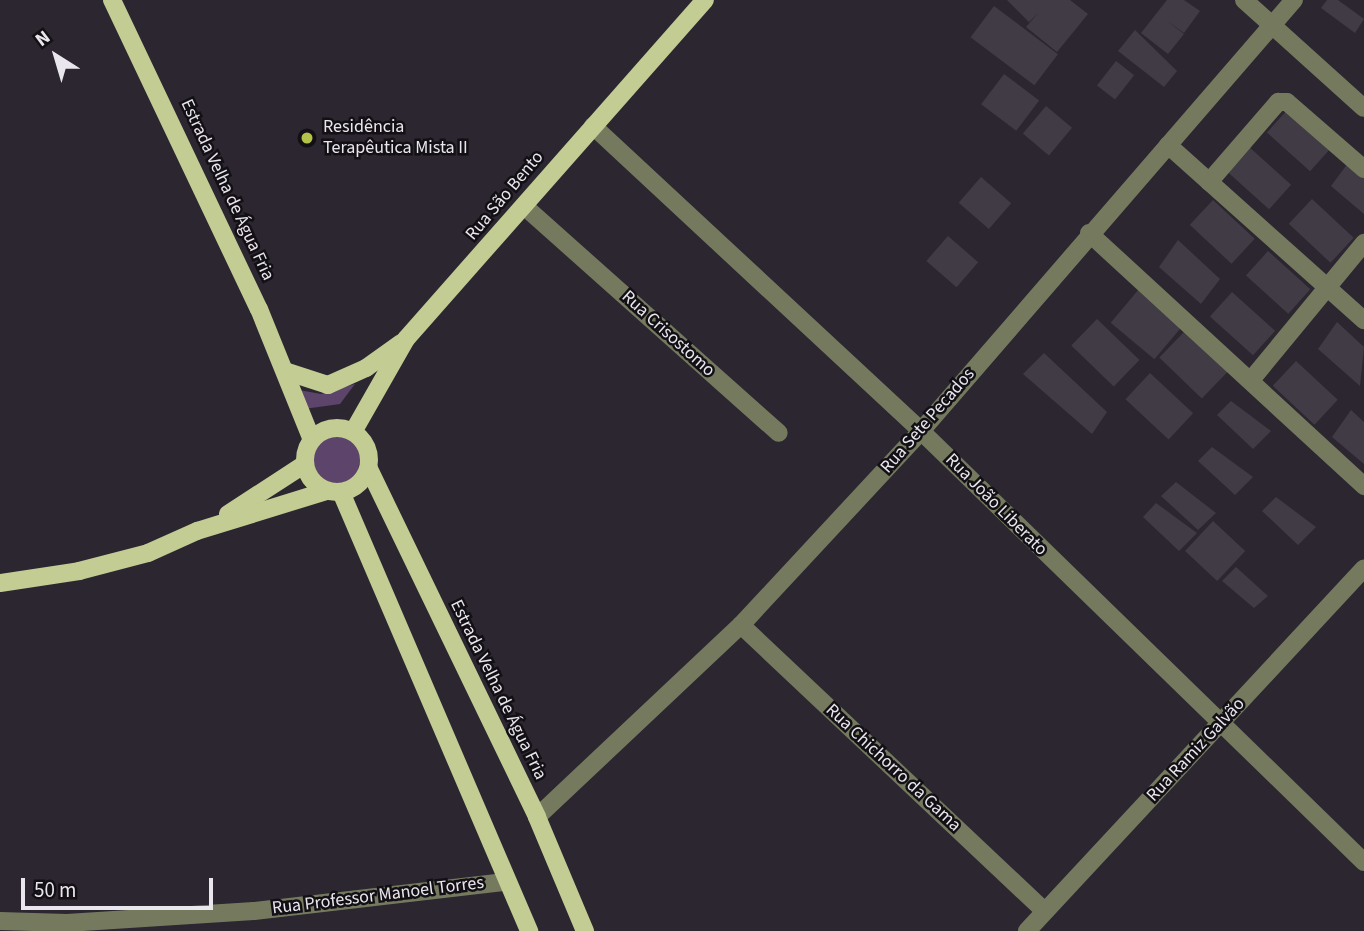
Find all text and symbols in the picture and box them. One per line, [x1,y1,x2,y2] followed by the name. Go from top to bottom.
[21,21,91,91] north arrow
[30,24,56,53] text: N
[175,96,279,284] street label: Estrada Velha de Água Fria
[323,117,468,160] place label: Residência Terapêutica Mista II
[297,128,317,148] marker: Residência Terapêutica Mista II
[461,147,549,245] street label: Rua São Bento
[617,286,719,382] street label: Rua Crisostomo
[876,364,980,478] street label: Rua Sete Pecados
[940,449,1052,561] street label: Rua João Liberato
[445,597,551,783] street label: Estrada Velha de Água Fria
[1142,694,1250,806] street label: Rua Ramiz Galvão
[821,700,965,836] street label: Rua Chichorro da Gama
[24,864,217,908] scale bar
[271,872,485,920] street label: Rua Professor Manoel Torres
[34,875,76,905] text: 50 m

